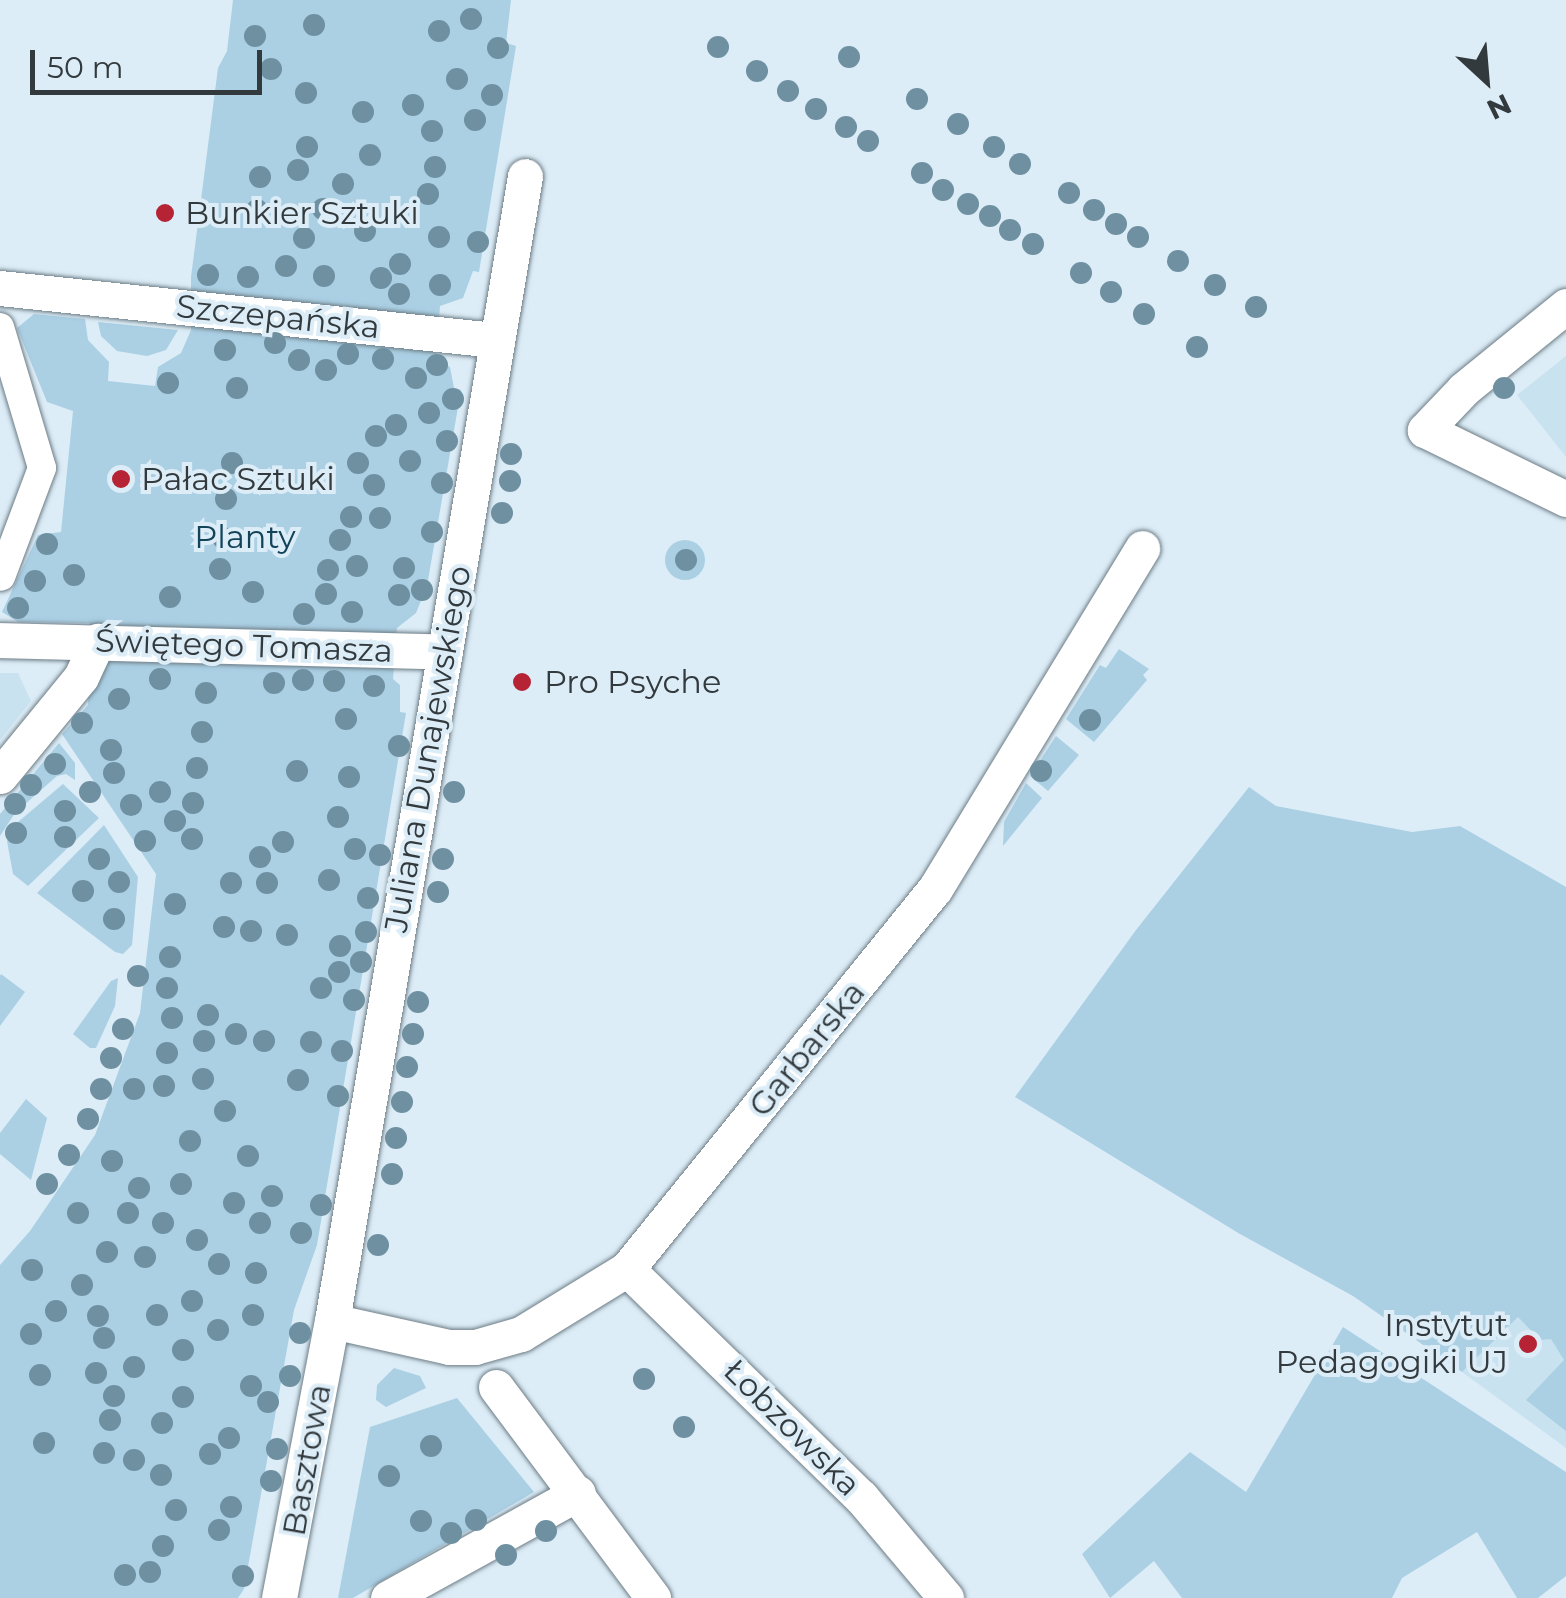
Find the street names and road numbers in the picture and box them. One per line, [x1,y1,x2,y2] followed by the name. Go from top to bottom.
[174,287,382,347] street label: Szczepańska
[377,563,479,935] street label: Juliana Dunajewskiego
[94,622,394,670] street label: Świętego Tomasza
[741,974,873,1124] street label: Garbarska
[716,1352,868,1504] street label: Łobzowska
[275,1381,339,1539] street label: Basztowa

